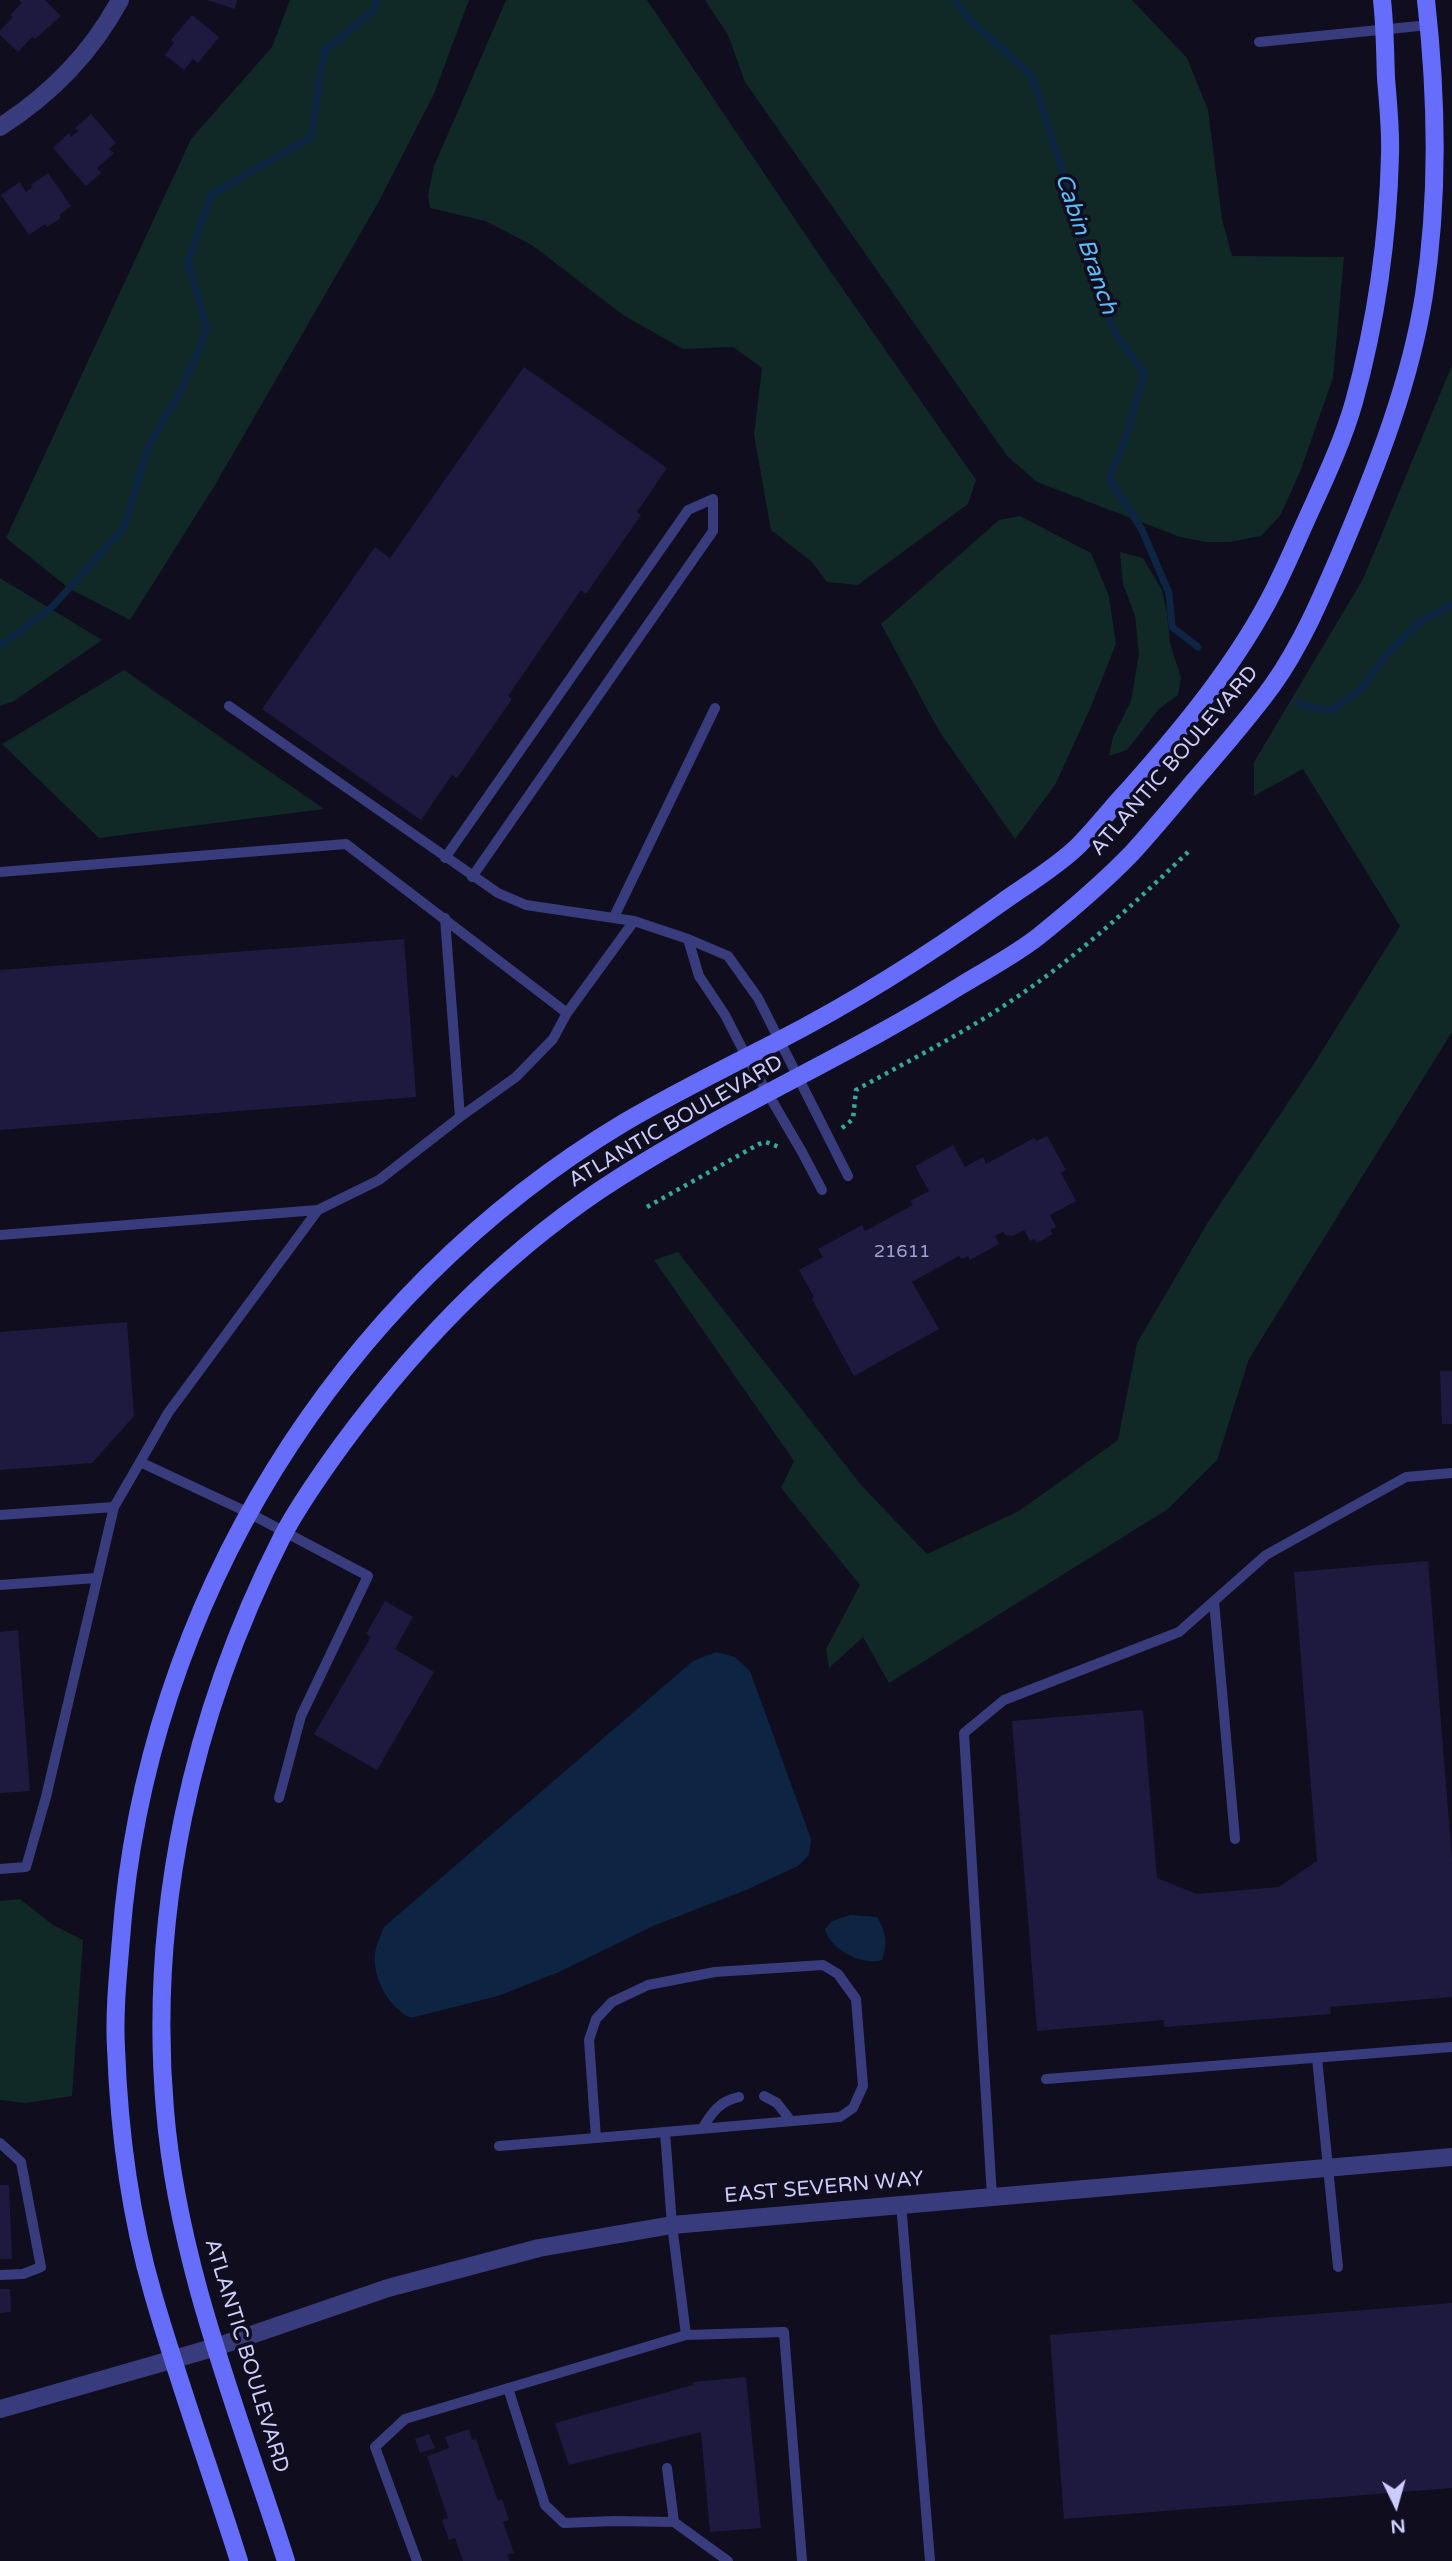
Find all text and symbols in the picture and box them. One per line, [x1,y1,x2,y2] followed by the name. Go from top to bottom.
[1048,170,1122,318] water label: Cabin Branch
[1086,661,1264,861] street label: ATLANTIC BOULEVARD
[564,1050,788,1194] street label: ATLANTIC BOULEVARD
[874,1241,930,1263] house number: 21611
[723,2167,925,2209] street label: EAST SEVERN WAY
[198,2236,294,2476] street label: ATLANTIC BOULEVARD
[1361,2470,1431,2540] north arrow
[1389,2514,1406,2538] text: N

